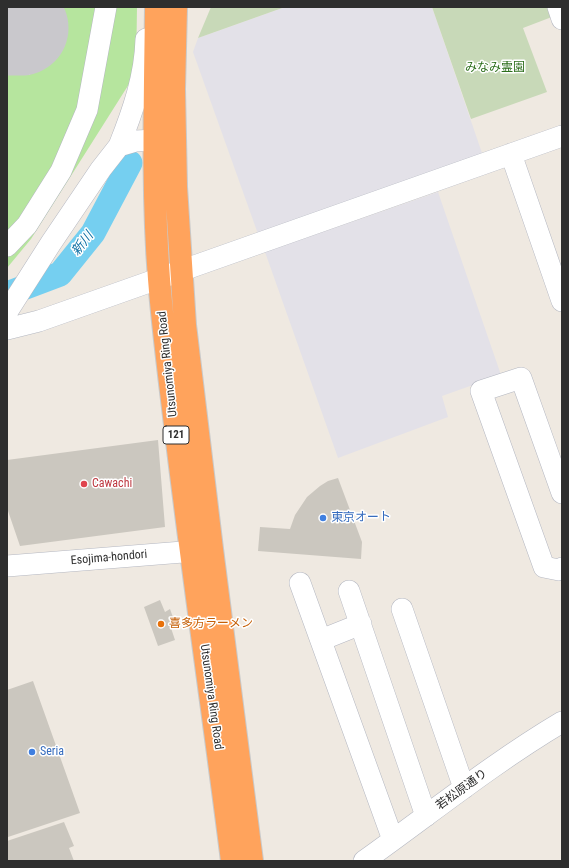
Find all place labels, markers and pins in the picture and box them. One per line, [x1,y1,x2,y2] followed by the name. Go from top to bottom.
[92,477,132,491] place label: Cawachi
[79,479,89,489] marker: Cawachi
[331,511,391,525] place label: 東京オート
[318,513,328,523] marker: 東京オート
[169,617,253,631] place label: 喜多方ラーメン
[156,619,166,629] marker: 喜多方ラーメン
[40,745,64,759] place label: Seria
[27,747,37,757] marker: Seria

